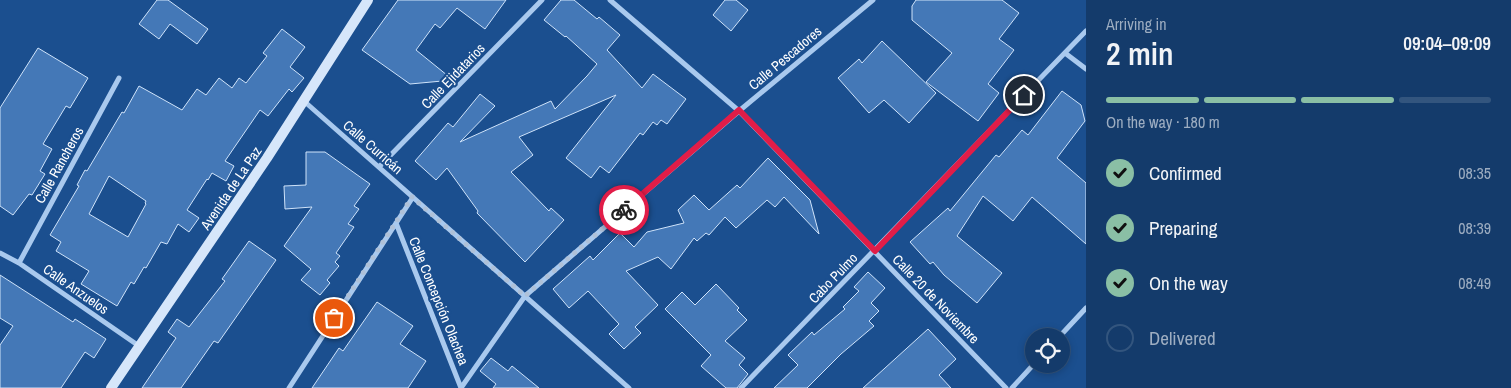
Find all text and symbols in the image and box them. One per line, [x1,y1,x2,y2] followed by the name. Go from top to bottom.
[1106,13,1167,35] text: Arriving in
[745,22,825,94] street label: Calle Pescadores
[1403,30,1491,56] text: 09:04–09:09
[1106,32,1174,75] text: 2 min
[417,39,489,113] street label: Calle Ejidatarios
[1003,74,1045,116] pin
[1010,81,1038,109] icon: home
[1106,111,1220,133] text: On the way · 180 m
[339,116,407,178] street label: Calle Curricán
[31,123,88,206] street label: Calle Rancheros
[196,143,266,234] street label: Avenida de La Paz
[1106,159,1134,187] icon: check
[1149,160,1222,186] text: Confirmed
[1458,162,1491,184] text: 08:35
[599,185,649,235] courier
[610,196,638,224] icon: bike
[1106,214,1134,242] icon: check
[1149,215,1217,241] text: Preparing
[1458,217,1491,239] text: 08:39
[405,234,473,368] street label: Calle Concepción Olachea
[805,249,861,307] street label: Cabo Pulmo
[889,251,983,347] street label: Calle 20 de Noviembre
[40,260,112,318] street label: Calle Anzuelos
[1106,269,1134,297] icon: check
[1149,270,1228,296] text: On the way
[1458,272,1491,294] text: 08:49
[313,297,355,339] pin
[320,304,348,332] icon: bag
[1149,325,1216,351] text: Delivered
[1025,328,1070,373] map controls
[1025,328,1070,373] button: locate

